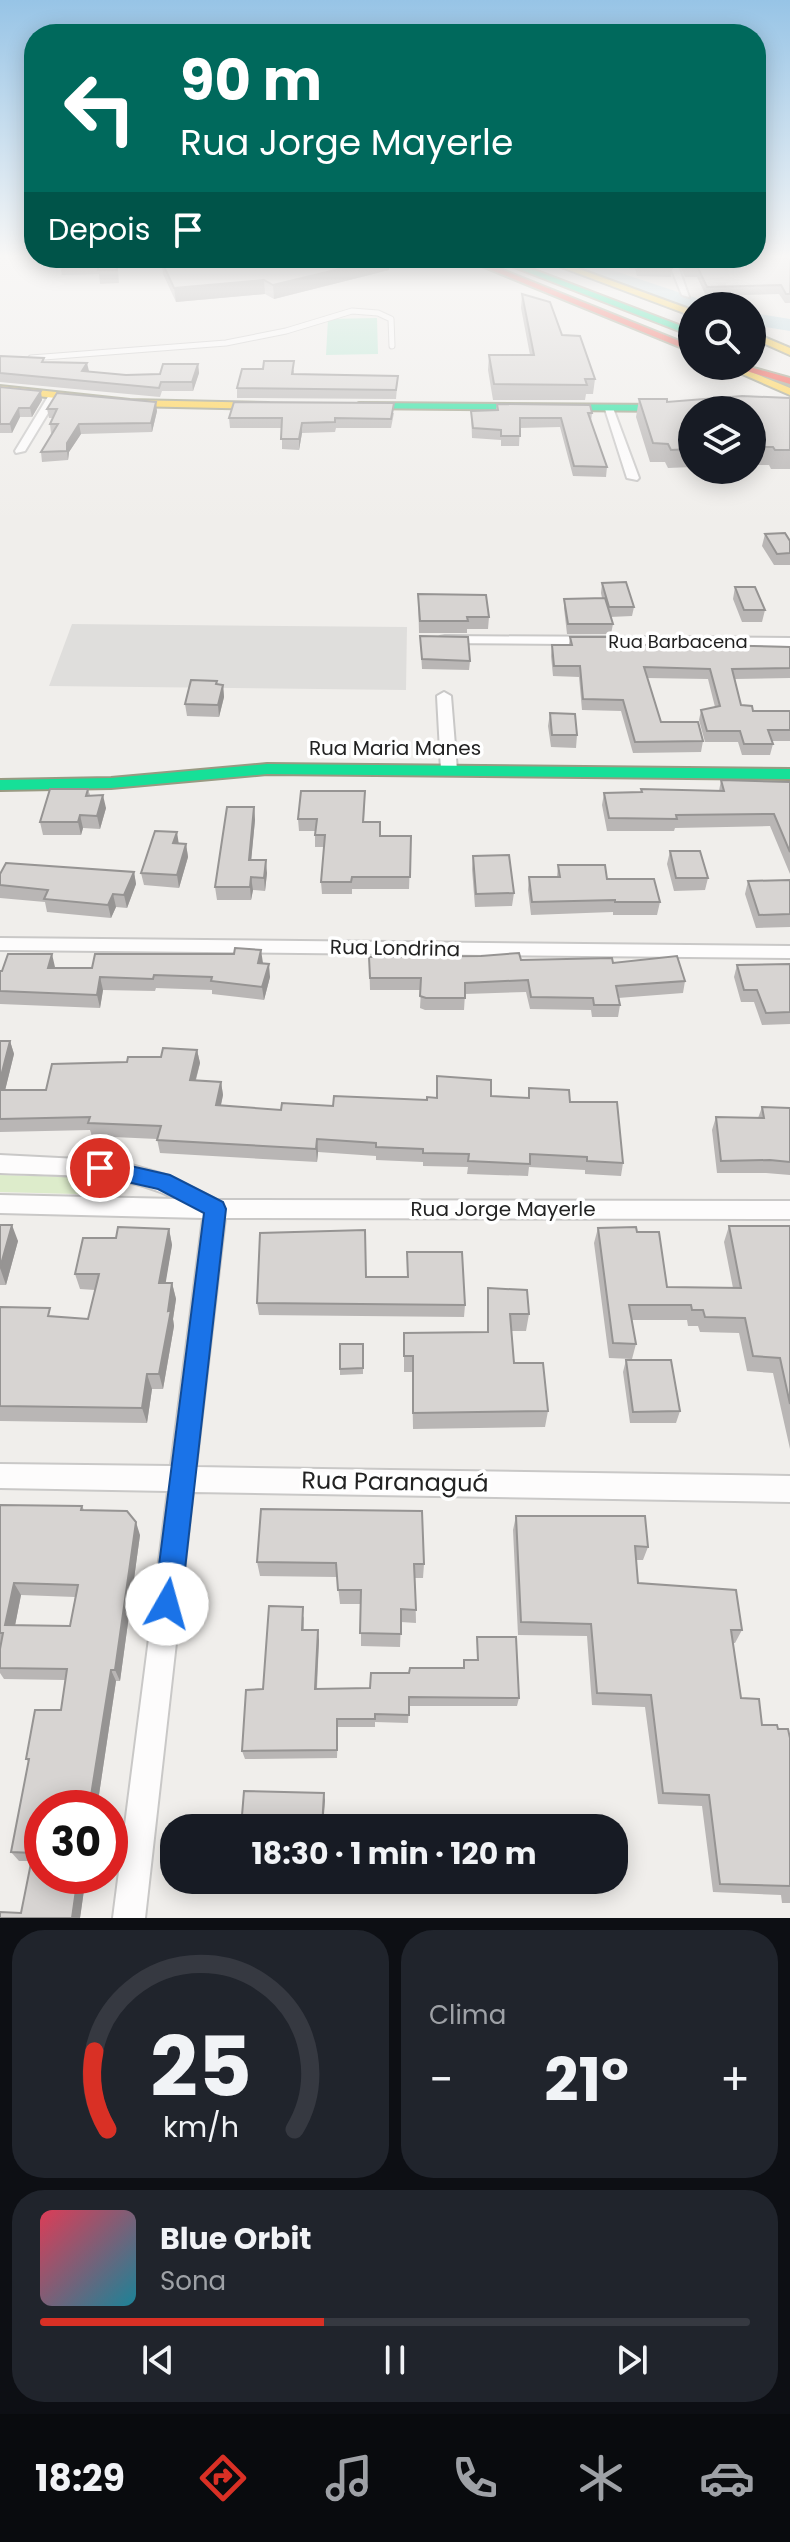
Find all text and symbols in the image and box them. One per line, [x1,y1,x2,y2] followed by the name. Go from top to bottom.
[180,41,322,120] text: 90 m
[48,56,152,160] icon: left
[180,117,513,168] text: Rua Jorge Mayerle
[48,208,150,251] text: Depois
[166,208,210,252] icon: arrive
[678,292,766,484] map controls
[678,292,766,380] button: search
[678,396,766,484] button: layers
[608,629,748,654] street label: Rua Barbacena
[309,734,481,762] street label: Rua Maria Manes
[330,933,460,963] street label: Rua Londrina
[66,1134,134,1202] pin
[78,1146,122,1190] icon: arrive
[410,1195,596,1223] street label: Rua Jorge Mayerle
[301,1463,489,1500] street label: Rua Paranaguá
[125,1562,209,1646] position arrow
[24,1790,128,1894] speed limit sign: 30
[252,1832,536,1875] text: 18:30 · 1 min · 120 m
[429,1997,506,2033] text: Clima
[150,2009,251,2125] text: 25
[544,2038,629,2122] text: 21°
[429,2049,453,2110] text: −
[720,2049,750,2110] text: +
[162,2107,239,2147] text: km/h
[160,2217,312,2260] text: Blue Orbit
[160,2263,226,2299] text: Sona
[136,2338,180,2382] icon: previous
[373,2338,417,2382] icon: pause
[610,2338,654,2382] icon: next
[195,2450,251,2506] icon: directions
[321,2450,377,2506] icon: music
[447,2450,503,2506] icon: phone
[573,2450,629,2506] icon: climate
[699,2450,755,2506] icon: car
[35,2453,125,2504] text: 18:29

